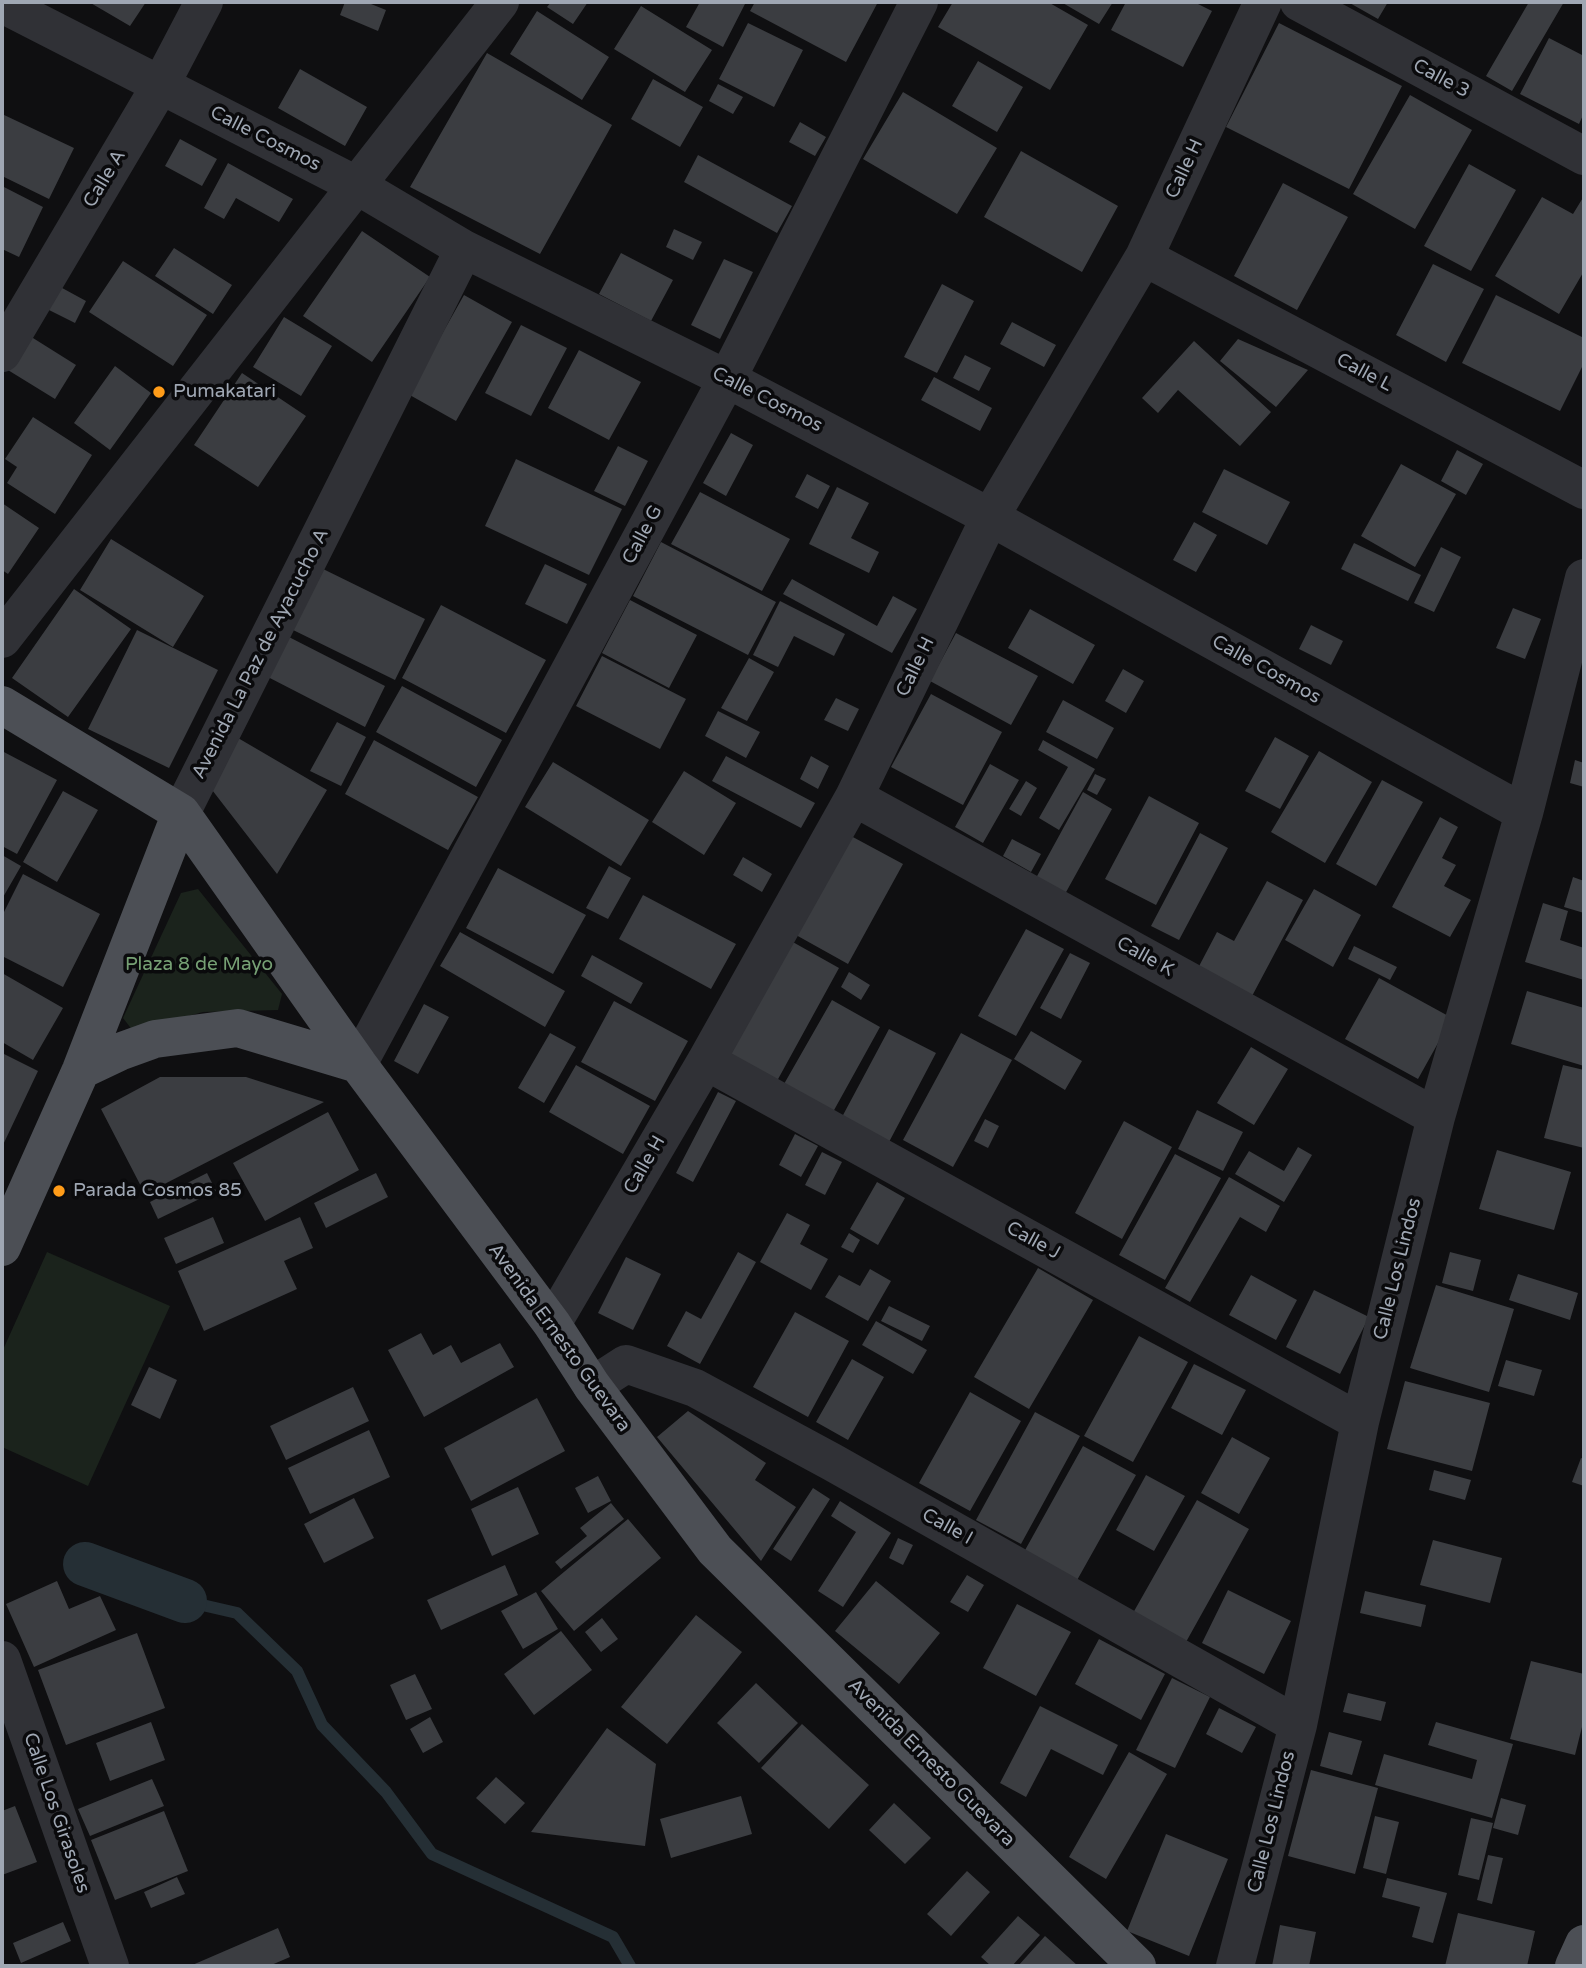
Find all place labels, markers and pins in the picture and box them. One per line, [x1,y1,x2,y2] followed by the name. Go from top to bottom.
[173,381,276,403] place label: Pumakatari
[151,384,167,400] marker: Pumakatari
[73,1180,242,1202] place label: Parada Cosmos 85
[51,1183,67,1199] marker: Parada Cosmos 85

